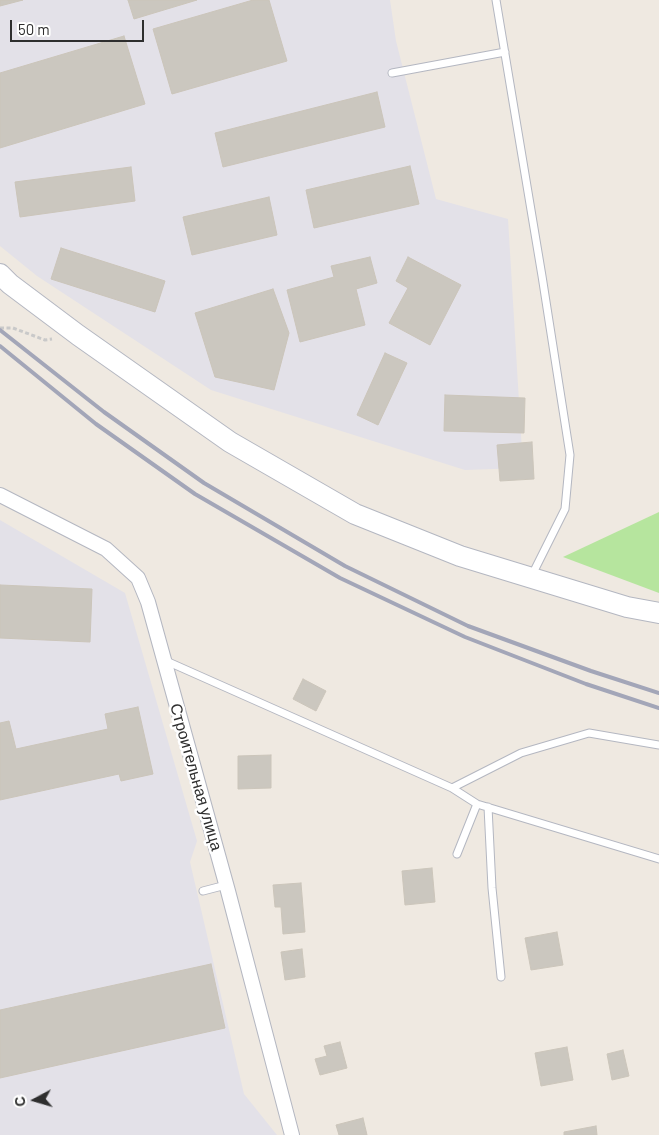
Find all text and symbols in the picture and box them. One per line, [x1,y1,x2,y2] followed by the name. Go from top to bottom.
[12,10,146,42] scale bar
[18,20,50,38] text: 50 m
[166,701,226,853] street label: Строительная улица
[10,1075,60,1125] north arrow
[11,1096,29,1108] text: С

